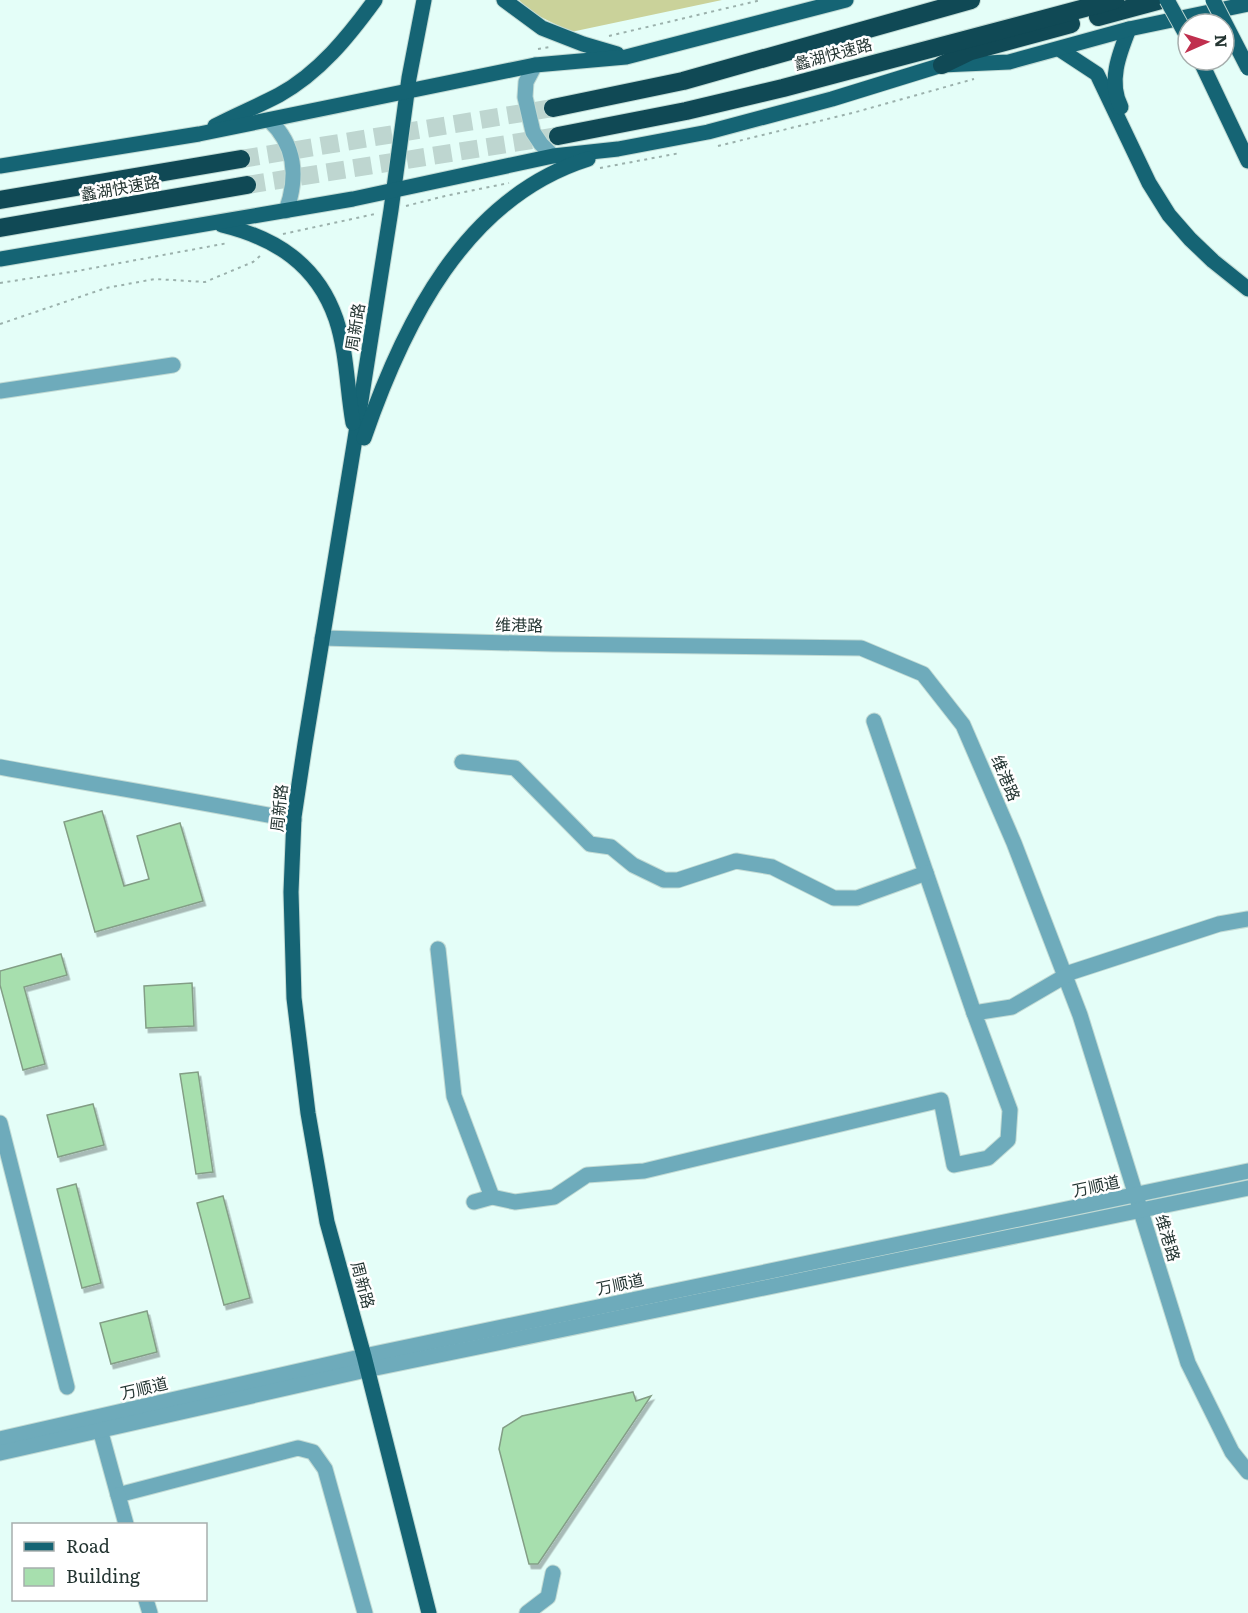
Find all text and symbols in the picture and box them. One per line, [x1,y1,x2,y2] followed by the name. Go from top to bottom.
[1176,12,1236,72] north arrow
[791,31,874,75] street label: 蠡湖快速路
[1210,34,1234,49] text: N
[78,168,161,206] street label: 蠡湖快速路
[338,301,370,352] street label: 周新路
[495,612,543,636] street label: 维港路
[986,751,1027,804] street label: 维港路
[264,783,292,833] street label: 周新路
[1070,1168,1122,1202] street label: 万顺道
[1150,1211,1187,1264] street label: 维港路
[346,1258,382,1311] street label: 周新路
[594,1266,646,1300] street label: 万顺道
[118,1370,170,1404] street label: 万顺道
[12,1523,207,1601] legend
[66,1532,110,1559] text: Road
[66,1562,141,1589] text: Building

